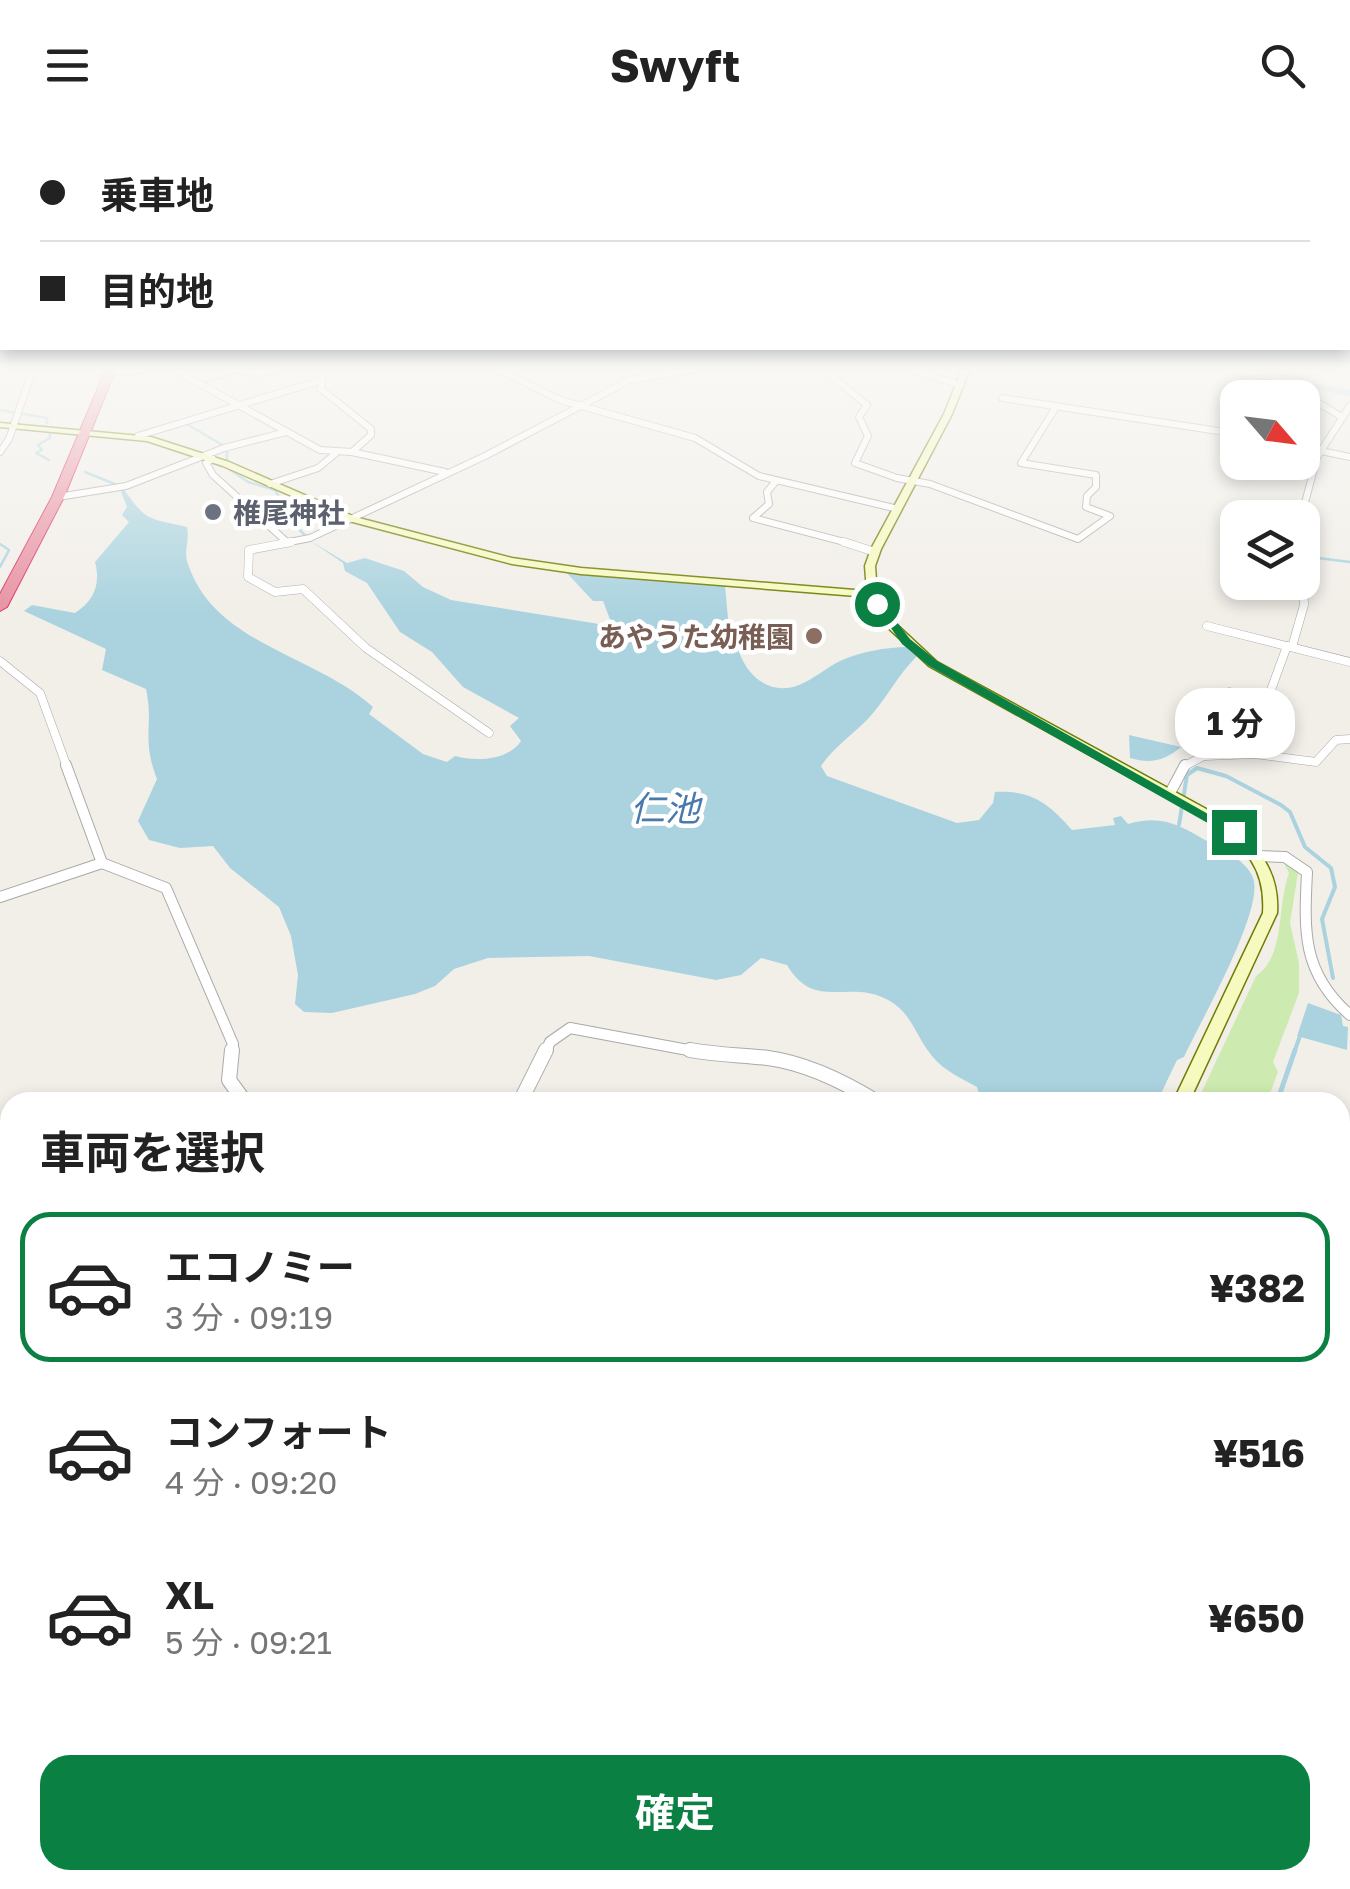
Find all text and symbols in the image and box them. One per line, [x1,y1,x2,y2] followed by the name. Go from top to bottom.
[40,38,95,93] icon: menu
[610,38,740,92] text: Swyft
[1255,38,1310,93] icon: search
[100,172,214,217] text: 乗車地
[100,268,214,313] text: 目的地
[1220,380,1320,480] north arrow
[1220,380,1320,600] map controls
[233,496,345,529] place label: 椎尾神社
[1220,500,1320,600] button: layers
[202,501,224,523] marker: 椎尾神社
[855,582,900,627] route start
[598,620,794,653] place label: あやうた幼稚園
[803,625,825,647] marker: あやうた幼稚園
[1174,687,1294,757] callout: 1 分
[1207,704,1263,742] text: 1 分
[630,787,703,829] water label: 仁池
[1212,810,1257,855] route end
[40,1125,265,1179] text: 車両を選択
[45,1242,135,1332] icon: car
[165,1244,355,1289] text: エコノミー
[1209,1265,1305,1310] text: ¥382
[165,1298,333,1336] text: 3 分 · 09:19
[45,1407,135,1497] icon: car
[165,1409,392,1454] text: コンフォート
[1213,1430,1305,1475] text: ¥516
[165,1463,337,1501] text: 4 分 · 09:20
[45,1572,135,1662] icon: car
[165,1572,214,1617] text: XL
[1208,1595,1305,1640] text: ¥650
[165,1623,332,1661] text: 5 分 · 09:21
[40,1755,1310,1870] button: 確定

